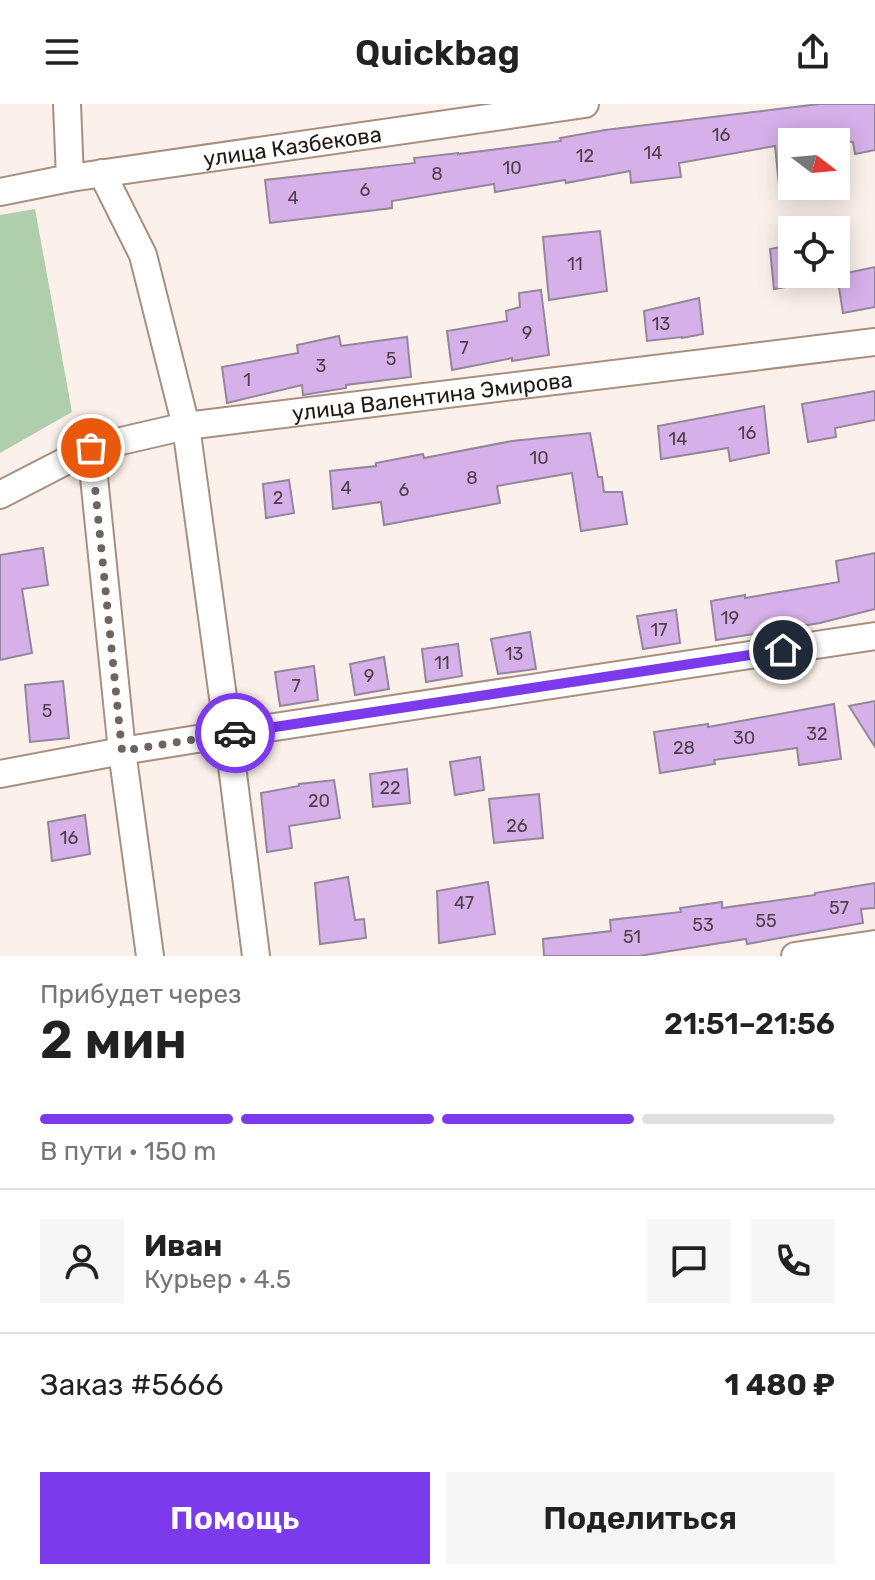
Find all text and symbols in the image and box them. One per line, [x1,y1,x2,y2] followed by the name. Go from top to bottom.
[40,30,84,74] icon: menu
[791,30,835,74] icon: share
[355,31,520,74] text: Quickbag
[202,120,383,173] street label: улица Казбекова
[712,124,730,146] house number: 16
[778,128,850,200] north arrow
[778,128,850,288] map controls
[644,142,662,164] house number: 14
[576,145,594,167] house number: 12
[502,157,522,179] house number: 10
[431,163,443,185] house number: 8
[360,179,371,201] house number: 6
[287,187,299,209] house number: 4
[778,216,850,288] button: locate
[567,253,583,275] house number: 11
[652,313,670,335] house number: 13
[522,322,532,344] house number: 9
[459,337,469,359] house number: 7
[386,348,396,370] house number: 5
[316,355,326,377] house number: 3
[290,366,574,427] street label: улица Валентина Эмирова
[243,369,251,391] house number: 1
[57,414,125,482] pin
[738,422,756,444] house number: 16
[69,426,113,470] icon: bag
[669,428,687,450] house number: 14
[529,447,549,469] house number: 10
[466,467,478,489] house number: 8
[340,477,352,499] house number: 4
[399,479,410,501] house number: 6
[273,487,283,509] house number: 2
[721,607,739,629] house number: 19
[749,616,817,684] pin
[651,619,667,641] house number: 17
[761,628,805,672] icon: home
[505,643,523,665] house number: 13
[434,652,450,674] house number: 11
[364,665,374,687] house number: 9
[291,675,301,697] house number: 7
[195,693,275,773] courier
[42,700,52,722] house number: 5
[213,711,257,755] icon: car
[806,723,828,745] house number: 32
[733,727,755,749] house number: 30
[673,737,695,759] house number: 28
[379,777,401,799] house number: 22
[308,790,330,812] house number: 20
[506,815,528,837] house number: 26
[60,827,78,849] house number: 16
[454,892,474,914] house number: 47
[829,897,849,919] house number: 57
[755,910,777,932] house number: 55
[692,914,714,936] house number: 53
[623,926,641,948] house number: 51
[40,979,241,1010] text: Прибудет через
[664,1006,835,1042] text: 21:51–21:56
[40,1009,187,1071] text: 2 мин
[40,1136,216,1167] text: В пути · 150 m
[40,1219,124,1303] button: person
[647,1219,731,1303] button: chat
[751,1219,835,1303] button: phone
[144,1228,222,1264] text: Иван
[144,1264,291,1295] text: Курьер · 4.5
[40,1367,224,1403] text: Заказ #5666
[724,1367,835,1403] text: 1 480 ₽
[40,1472,430,1564] button: Помощь
[446,1472,835,1564] button: Поделиться

